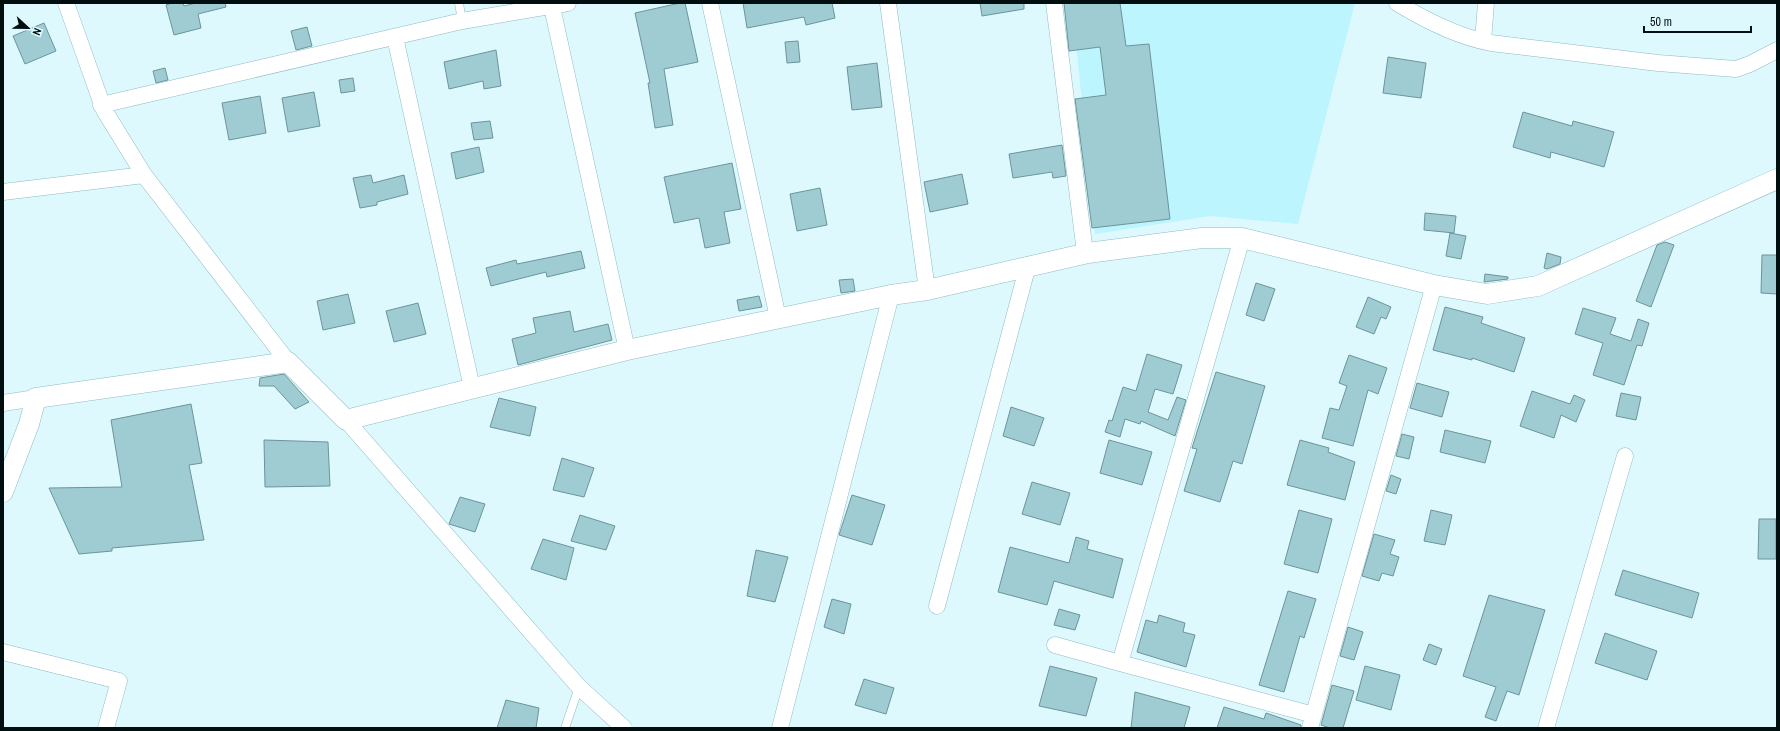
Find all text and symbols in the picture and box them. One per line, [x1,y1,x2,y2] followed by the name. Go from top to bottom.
[8,8,48,48] north arrow
[1644,8,1751,34] scale bar
[1650,14,1672,30] text: 50 m
[30,26,45,37] text: N

